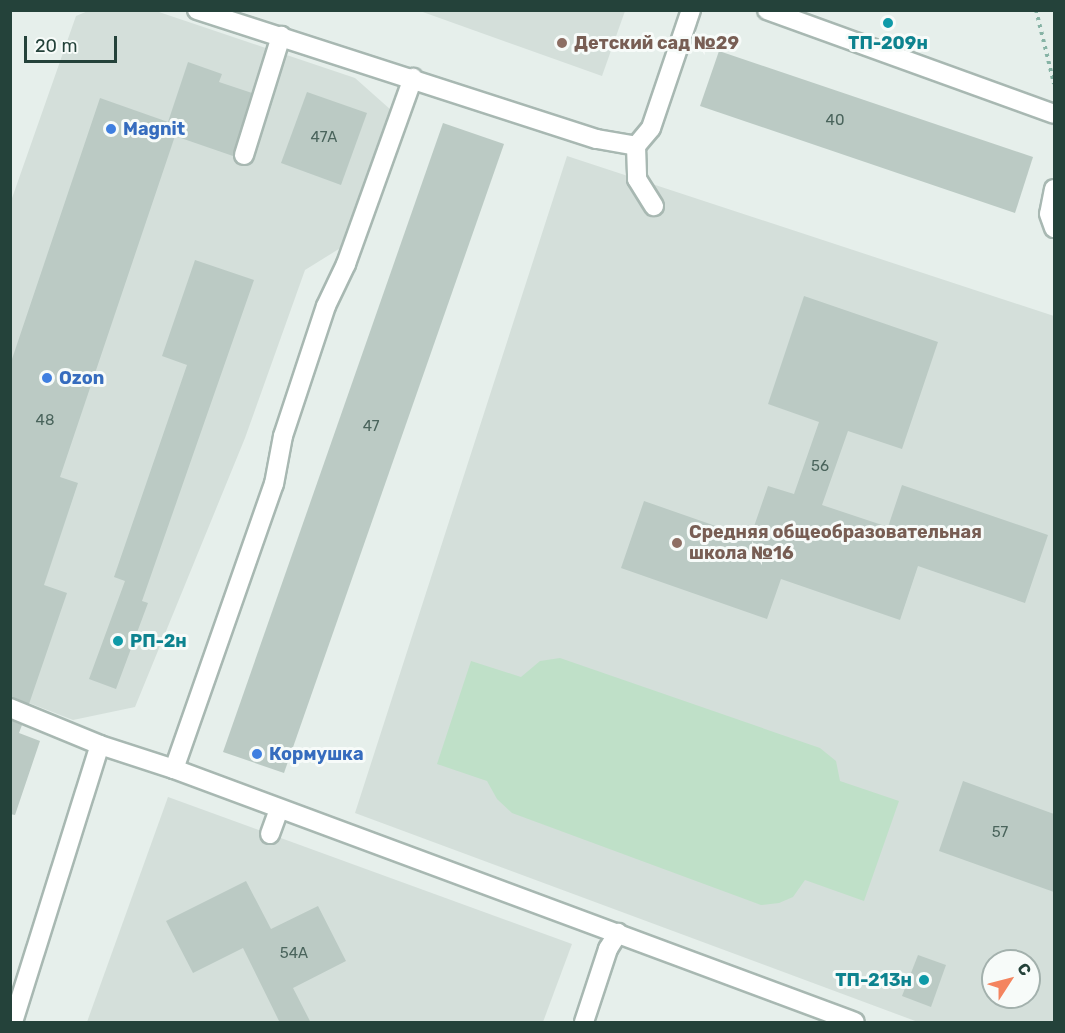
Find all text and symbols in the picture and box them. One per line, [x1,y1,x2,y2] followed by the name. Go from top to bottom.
[881,16,895,30] marker: ТП-209н
[27,24,120,62] scale bar
[574,32,739,54] place label: Детский сад №29
[848,32,928,54] place label: ТП-209н
[35,35,77,57] text: 20 m
[555,36,569,50] marker: Детский сад №29
[826,112,844,130] house number: 40
[123,118,185,140] place label: Magnit
[104,122,118,136] marker: Magnit
[311,129,337,147] house number: 47А
[59,367,104,389] place label: Ozon
[40,371,54,385] marker: Ozon
[36,412,54,430] house number: 48
[363,418,379,436] house number: 47
[811,458,829,476] house number: 56
[689,522,982,564] place label: Средняя общеобразовательная школа №16
[670,536,684,550] marker: Средняя общеобразовательная школа №16
[130,630,187,652] place label: РП-2н
[111,634,125,648] marker: РП-2н
[269,743,364,765] place label: Кормушка
[250,747,264,761] marker: Кормушка
[992,824,1008,842] house number: 57
[280,945,308,963] house number: 54А
[981,949,1041,1009] north arrow
[1013,959,1035,979] text: С
[835,969,912,991] place label: ТП-213н
[917,973,931,987] marker: ТП-213н

